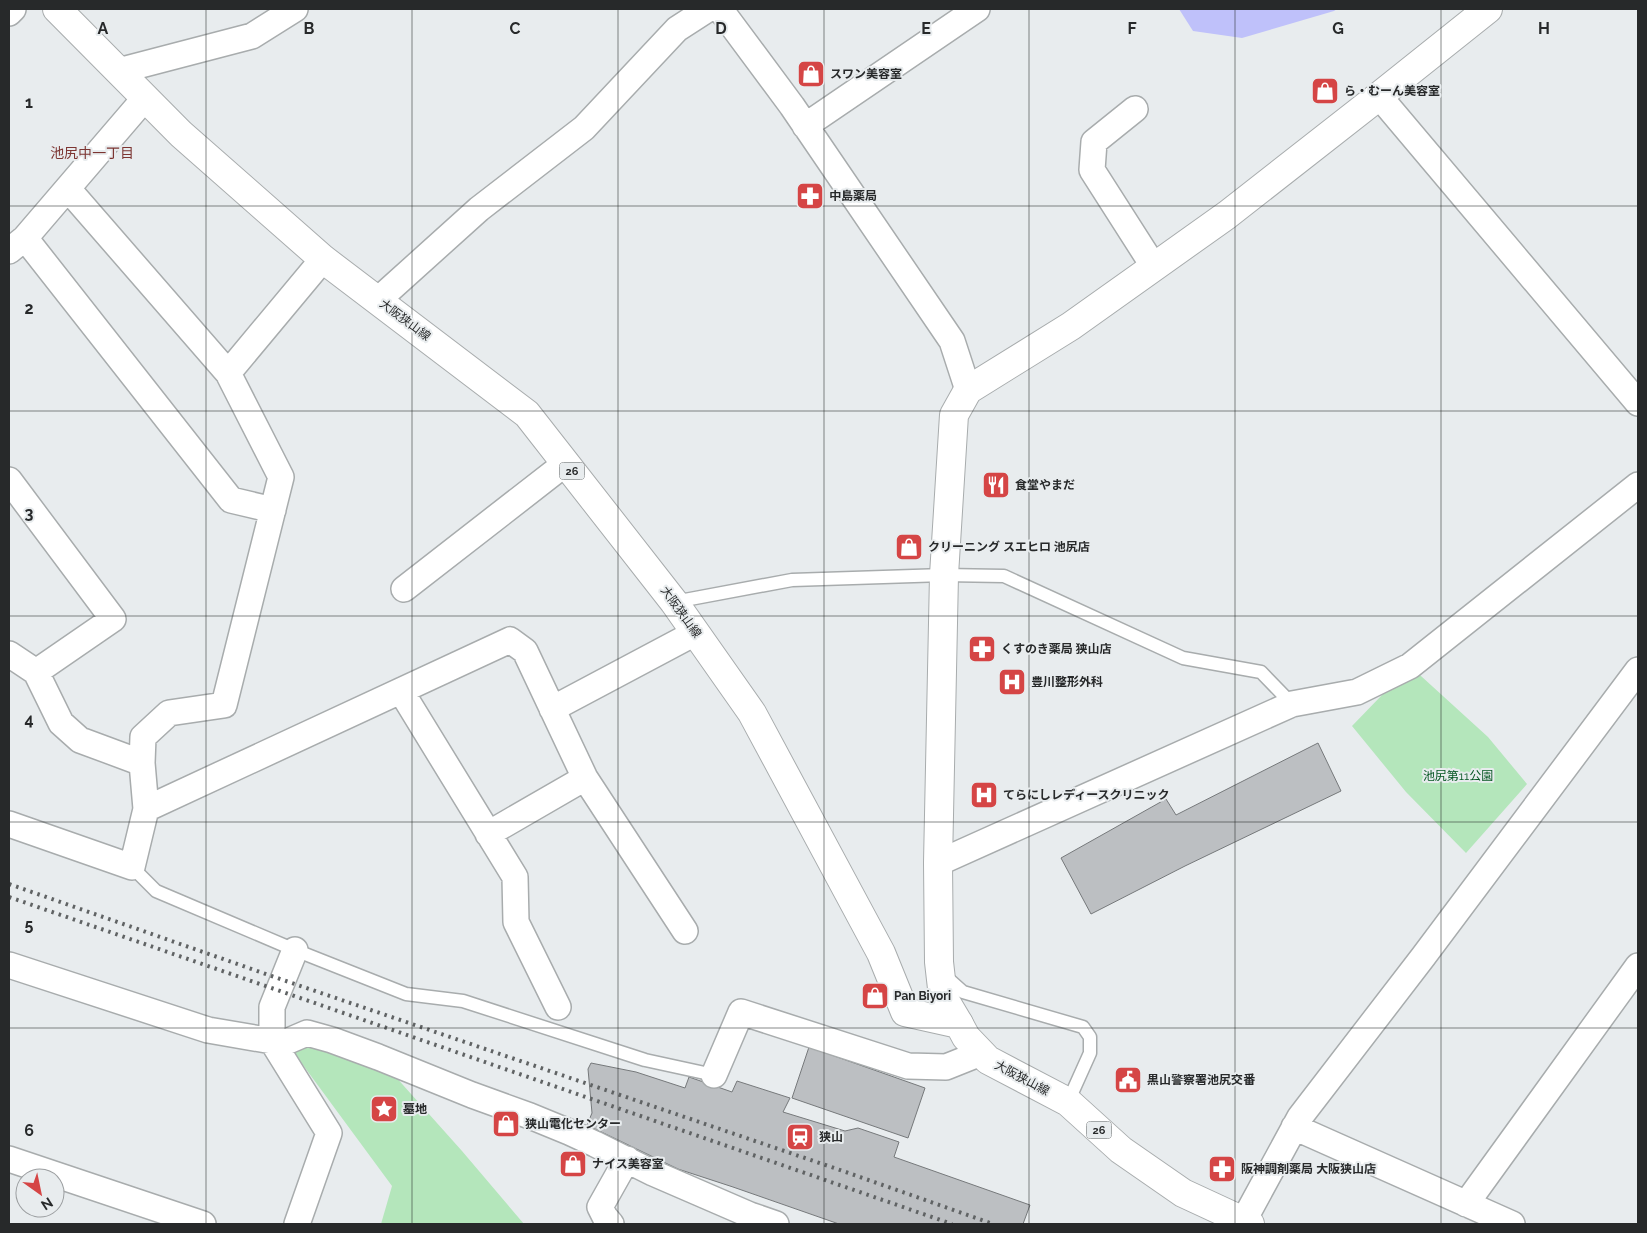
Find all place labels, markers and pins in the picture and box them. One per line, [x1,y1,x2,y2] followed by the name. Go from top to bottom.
[796,59,826,89] shop icon: スワン美容室
[830,67,902,81] place label: スワン美容室
[1310,76,1340,106] shop icon: ら・むーん美容室
[1344,84,1440,98] place label: ら・むーん美容室
[795,181,825,211] pharmacy icon: 中島薬局
[829,189,877,203] place label: 中島薬局
[981,470,1011,500] restaurant icon: 食堂やまだ
[1015,478,1075,492] place label: 食堂やまだ
[894,532,924,562] shop icon: クリーニング スエヒロ 池尻店
[928,540,1090,554] place label: クリーニング スエヒロ 池尻店
[967,634,997,664] pharmacy icon: くすのき薬局 狭山店
[1001,642,1112,656] place label: くすのき薬局 狭山店
[997,667,1027,697] hospital icon: 豊川整形外科
[1031,675,1103,689] place label: 豊川整形外科
[969,780,999,810] hospital icon: てらにしレディースクリニック
[1003,788,1170,802] place label: てらにしレディースクリニック
[860,981,890,1011] shop icon: Pan Biyori
[894,989,951,1003] place label: Pan Biyori
[1113,1065,1143,1095] public building icon: 黒山警察署池尻交番
[1147,1073,1256,1087] place label: 黒山警察署池尻交番
[369,1094,399,1124] place icon: 墓地
[403,1102,427,1116] place label: 墓地
[491,1109,521,1139] shop icon: 狭山電化センター
[525,1117,621,1131] place label: 狭山電化センター
[785,1122,815,1152] station icon: 狭山
[819,1130,843,1144] place label: 狭山
[558,1149,588,1179] shop icon: ナイス美容室
[1207,1154,1237,1184] pharmacy icon: 阪神調剤薬局 大阪狭山店
[592,1157,664,1171] place label: ナイス美容室
[1241,1162,1376,1176] place label: 阪神調剤薬局 大阪狭山店

